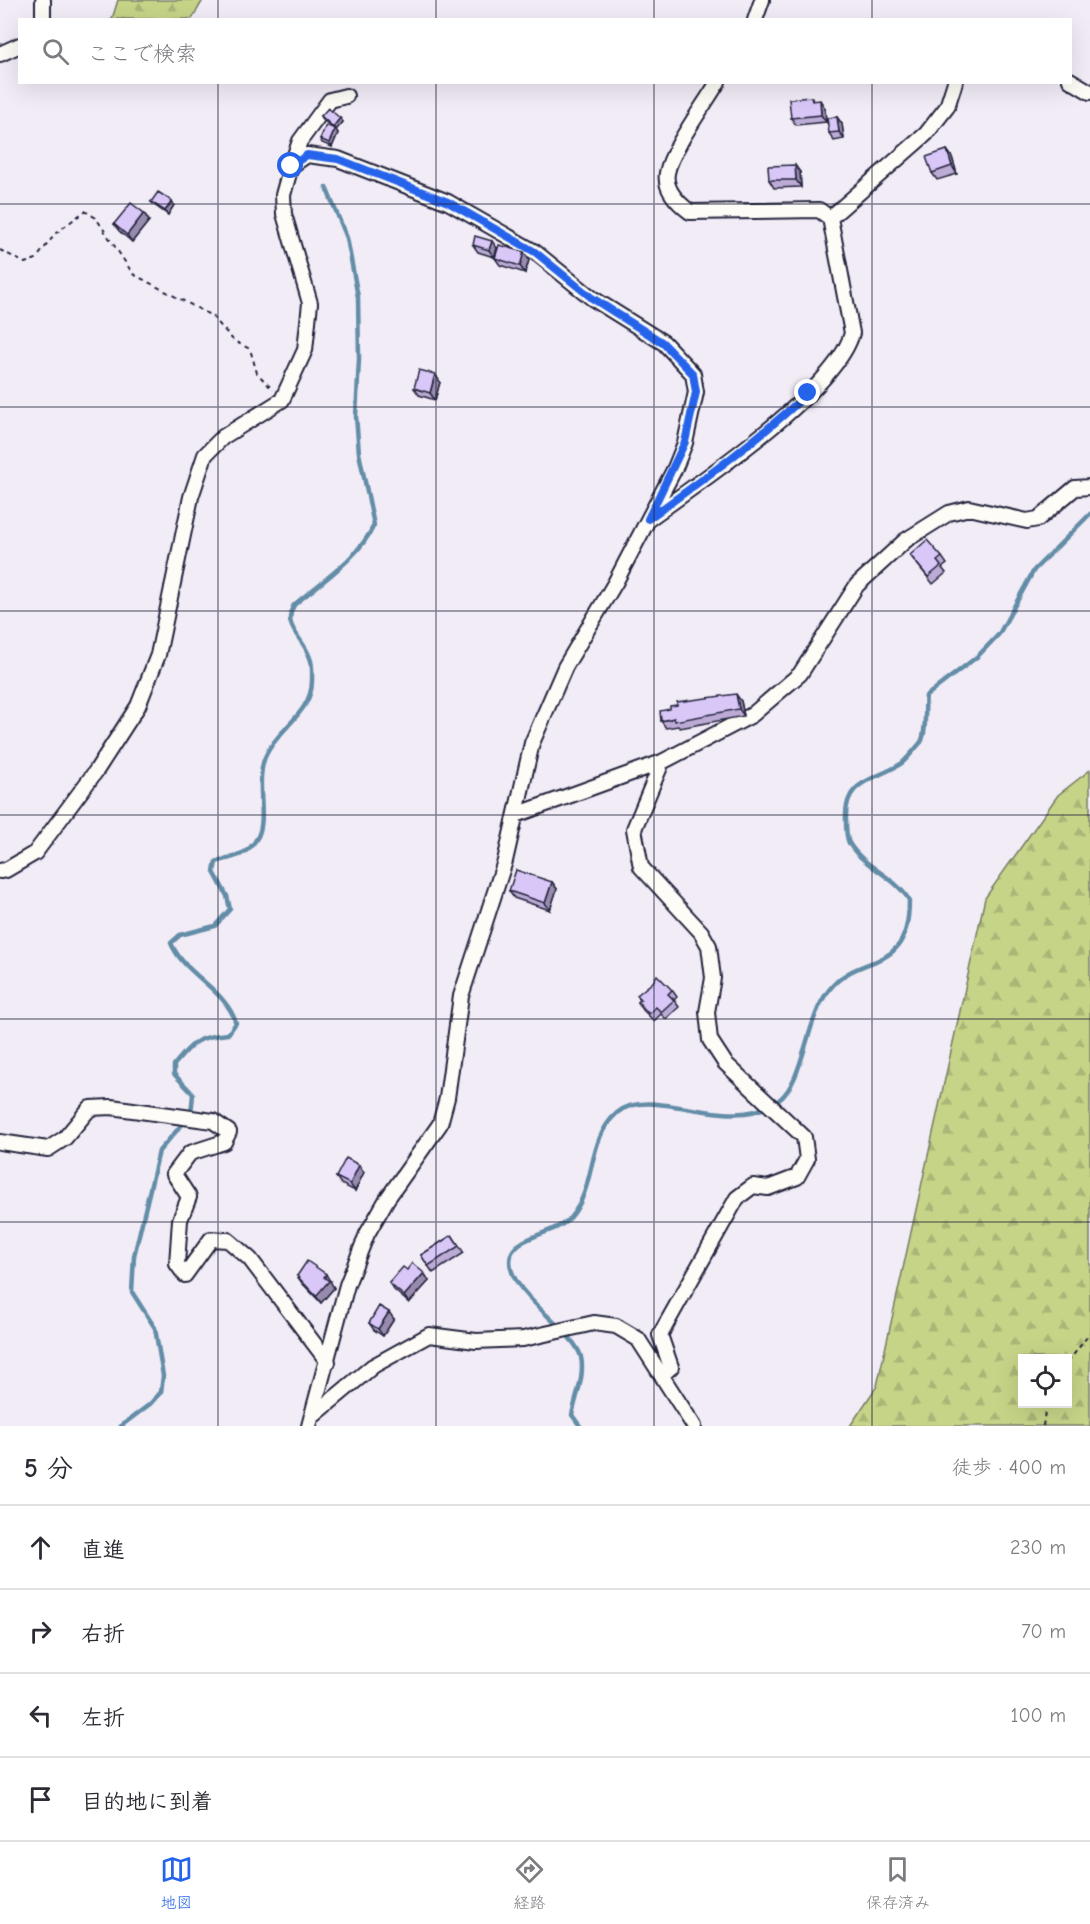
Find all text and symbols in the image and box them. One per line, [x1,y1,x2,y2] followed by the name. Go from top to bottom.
[18,18,1072,84] search box
[39,35,72,68] icon: search
[87,41,197,67] text: ここで検索
[277,152,303,178] route start
[794,379,820,405] route end
[1018,1354,1072,1408] map controls
[1018,1354,1072,1408] button: locate
[24,1454,73,1484] text: 5 分
[952,1456,1066,1479] text: 徒歩 · 400 m
[24,1531,57,1564] icon: ahead
[1010,1536,1066,1559] text: 230 m
[81,1537,125,1563] text: 直進
[24,1615,57,1648] icon: right
[1021,1620,1066,1643] text: 70 m
[81,1621,125,1647] text: 右折
[24,1699,57,1732] icon: left
[1011,1704,1066,1727] text: 100 m
[81,1705,125,1731] text: 左折
[24,1783,57,1816] icon: arrive
[81,1789,213,1815] text: 目的地に到着
[160,1853,193,1913] tab: 地図
[513,1853,546,1913] tab: 経路
[866,1853,930,1913] tab: 保存済み

